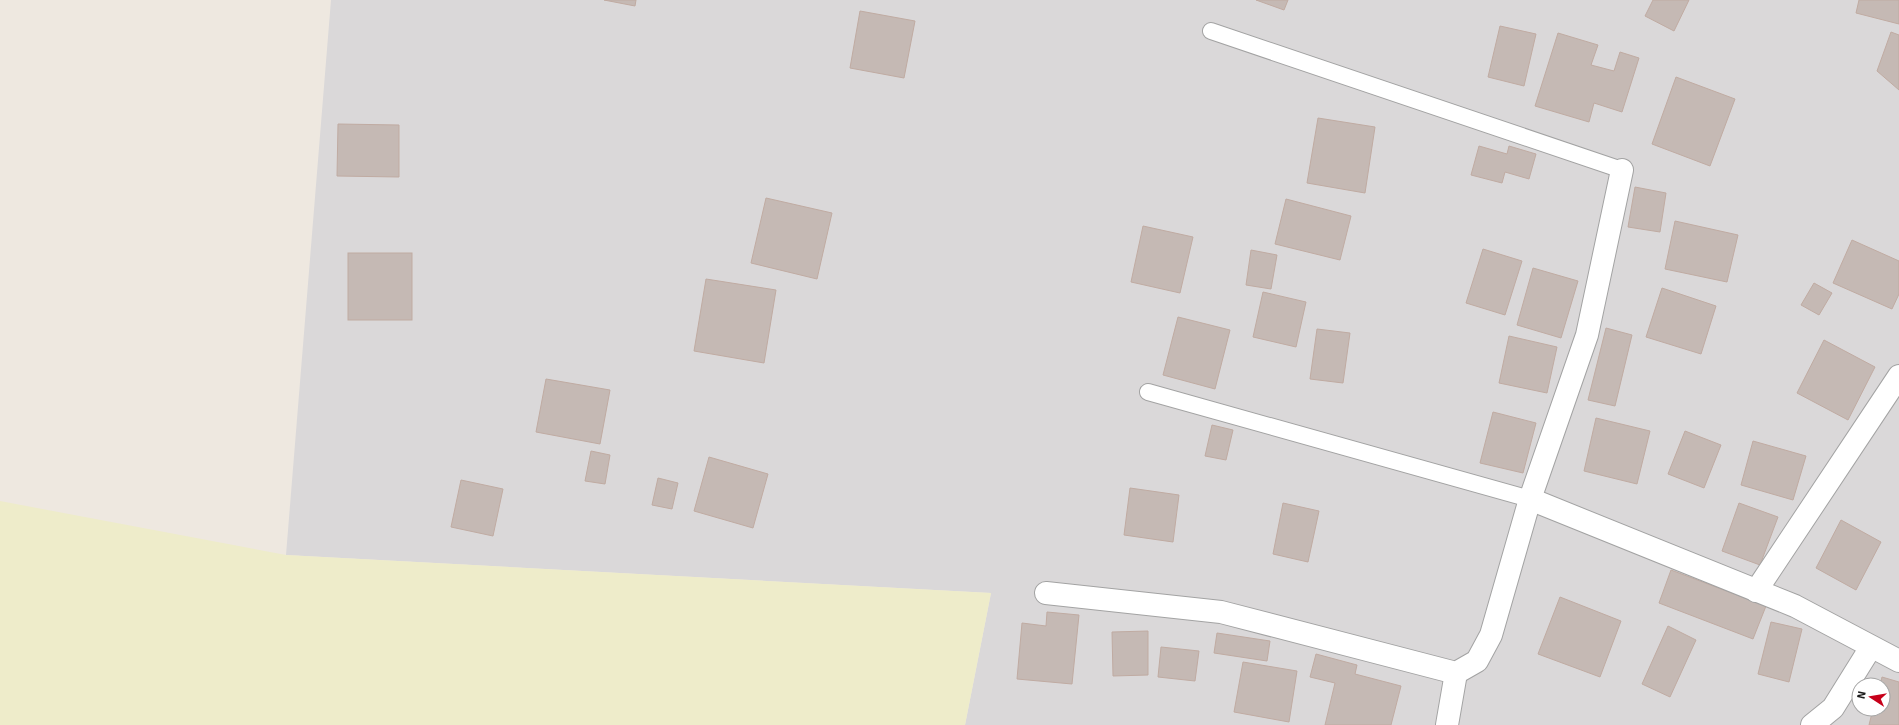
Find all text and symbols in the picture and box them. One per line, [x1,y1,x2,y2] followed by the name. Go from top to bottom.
[1851,677,1891,717] north arrow
[1855,690,1869,700] text: N

